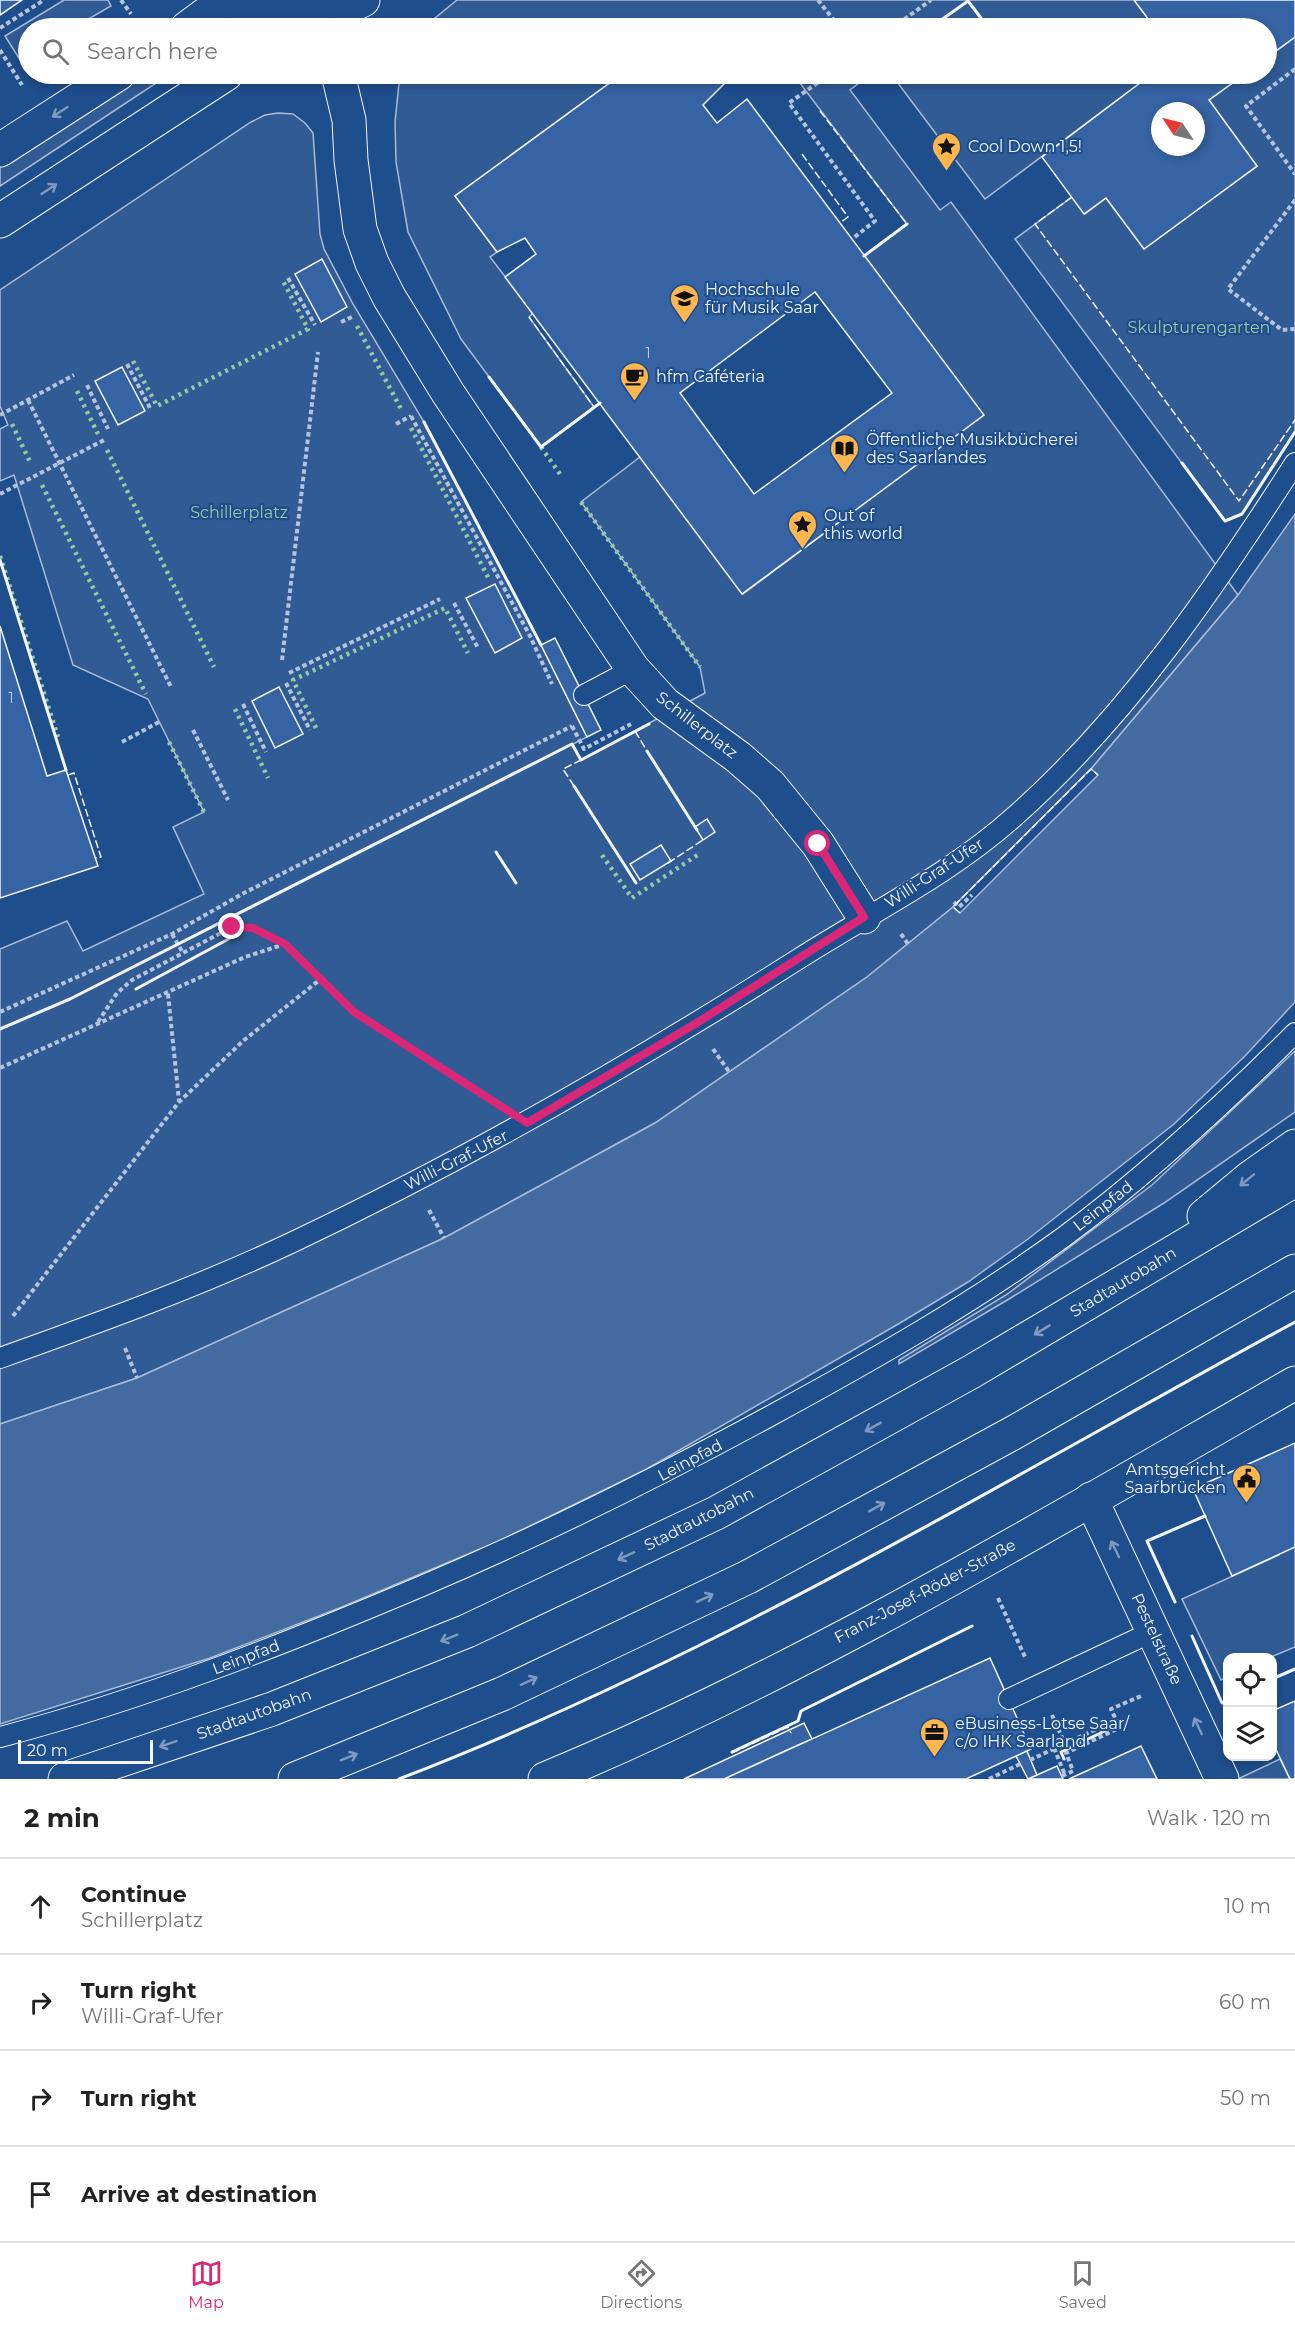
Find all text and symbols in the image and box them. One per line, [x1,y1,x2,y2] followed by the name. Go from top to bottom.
[18,18,1277,84] search box
[39,35,72,68] icon: search
[87,38,218,65] text: Search here
[1151,102,1205,156] north arrow
[52,106,68,118] one-way arrow
[931,130,963,172] place icon: Cool Down 1,5!
[968,137,1082,156] place label: Cool Down 1,5!
[40,183,57,195] one-way arrow
[705,280,819,317] place label: Hochschule für Musik Saar
[668,282,700,324] school or university icon: Hochschule für Musik Saar
[1128,318,1270,337] park label: Skulpturengarten
[645,344,651,362] house number: 1
[619,360,651,402] cafe icon: hfm Caféteria
[656,367,765,386] place label: hfm Caféteria
[866,429,1078,467] place label: Öffentliche Musikbücherei des Saarlandes
[829,432,861,474] library icon: Öffentliche Musikbücherei des Saarlandes
[190,503,288,522] park label: Schillerplatz
[824,506,903,543] place label: Out of this world
[787,508,819,550] place icon: Out of this world
[653,687,741,763] street label: Schillerplatz
[8,689,14,707] house number: 1
[804,830,830,856] route start
[881,834,987,912] street label: Willi-Graf-Ufer
[218,913,244,939] route end
[401,1126,511,1194] street label: Willi-Graf-Ufer
[1239,1174,1255,1187] one-way arrow
[1069,1177,1137,1235] street label: Leinpfad
[1066,1243,1180,1321] street label: Stadtautobahn
[1034,1325,1051,1337] one-way arrow
[864,1421,881,1433] one-way arrow
[654,1435,726,1485] street label: Leinpfad
[1124,1460,1227,1497] place label: Amtsgericht Saarbrücken
[1231,1462,1263,1504] public building icon: Amtsgericht Saarbrücken
[641,1483,757,1555] street label: Stadtautobahn
[868,1501,886,1512] one-way arrow
[831,1535,1019,1647] street label: Franz-Josef-Röder-Straße
[1109,1541,1121,1559] one-way arrow
[617,1550,635,1562] one-way arrow
[1128,1590,1186,1688] street label: Pestelstraße
[695,1591,713,1603] one-way arrow
[440,1633,459,1644] one-way arrow
[210,1635,282,1679] street label: Leinpfad
[1223,1653,1277,1761] map controls
[1223,1653,1277,1707] button: locate
[519,1675,537,1687] one-way arrow
[194,1684,314,1744] street label: Stadtautobahn
[1223,1707,1277,1761] button: layers
[955,1714,1130,1751] place label: eBusiness-Lotse Saar/ c/o IHK Saarland
[918,1716,950,1758] office icon: eBusiness-Lotse Saar/ c/o IHK Saarland
[1192,1717,1203,1735] one-way arrow
[18,1737,153,1764] scale bar
[159,1740,178,1751] one-way arrow
[27,1741,68,1760] text: 20 m
[339,1751,358,1762] one-way arrow
[24,1802,100,1834] text: 2 min
[1147,1806,1271,1830] text: Walk · 120 m
[81,1881,187,1908] text: Continue
[24,1890,57,1923] icon: ahead
[1224,1894,1271,1918] text: 10 m
[81,1908,203,1932] text: Schillerplatz
[81,1977,196,2004] text: Turn right
[24,1986,57,2019] icon: right
[1219,1990,1271,2014] text: 60 m
[81,2004,223,2028] text: Willi-Graf-Ufer
[24,2082,57,2115] icon: right
[81,2085,196,2112] text: Turn right
[1220,2086,1271,2110] text: 50 m
[24,2178,57,2211] icon: arrive
[81,2181,317,2208] text: Arrive at destination
[188,2257,224,2312] tab: Map
[600,2257,682,2312] tab: Directions
[1059,2257,1107,2312] tab: Saved

